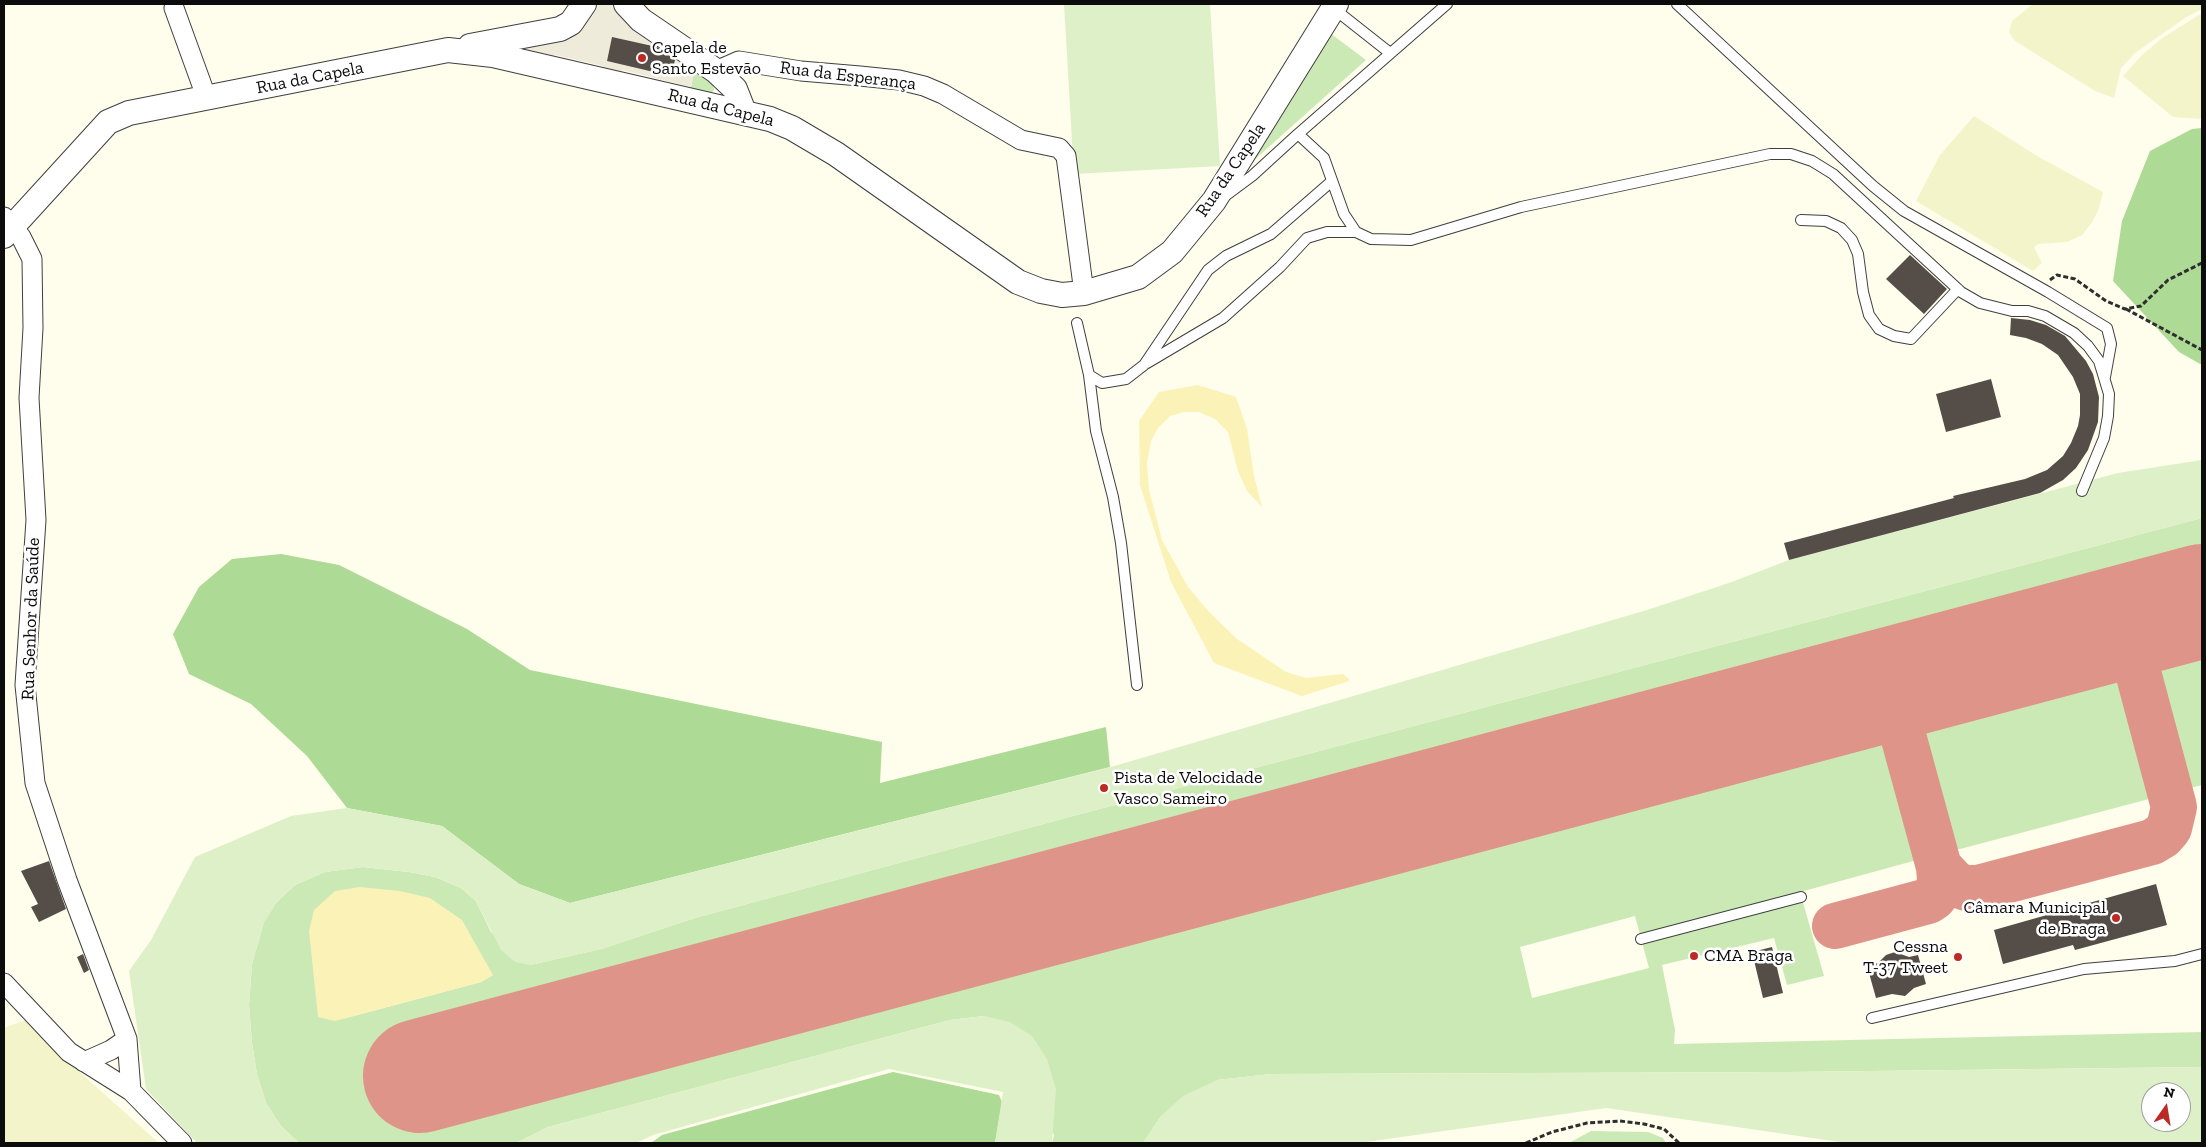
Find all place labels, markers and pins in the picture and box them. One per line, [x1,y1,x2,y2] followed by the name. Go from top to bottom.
[652,37,761,80] place label: Capela de Santo Estevão
[636,52,648,64] marker: Capela de Santo Estevão
[1114,767,1262,810] place label: Pista de Velocidade Vasco Sameiro
[1098,782,1110,794] marker: Pista de Velocidade Vasco Sameiro
[1963,897,2106,940] place label: Câmara Municipal de Braga
[2110,912,2122,924] marker: Câmara Municipal de Braga
[1863,936,1948,979] place label: Cessna T-37 Tweet
[1704,945,1793,967] place label: CMA Braga
[1688,950,1700,962] marker: CMA Braga
[1952,951,1964,963] marker: Cessna T-37 Tweet

